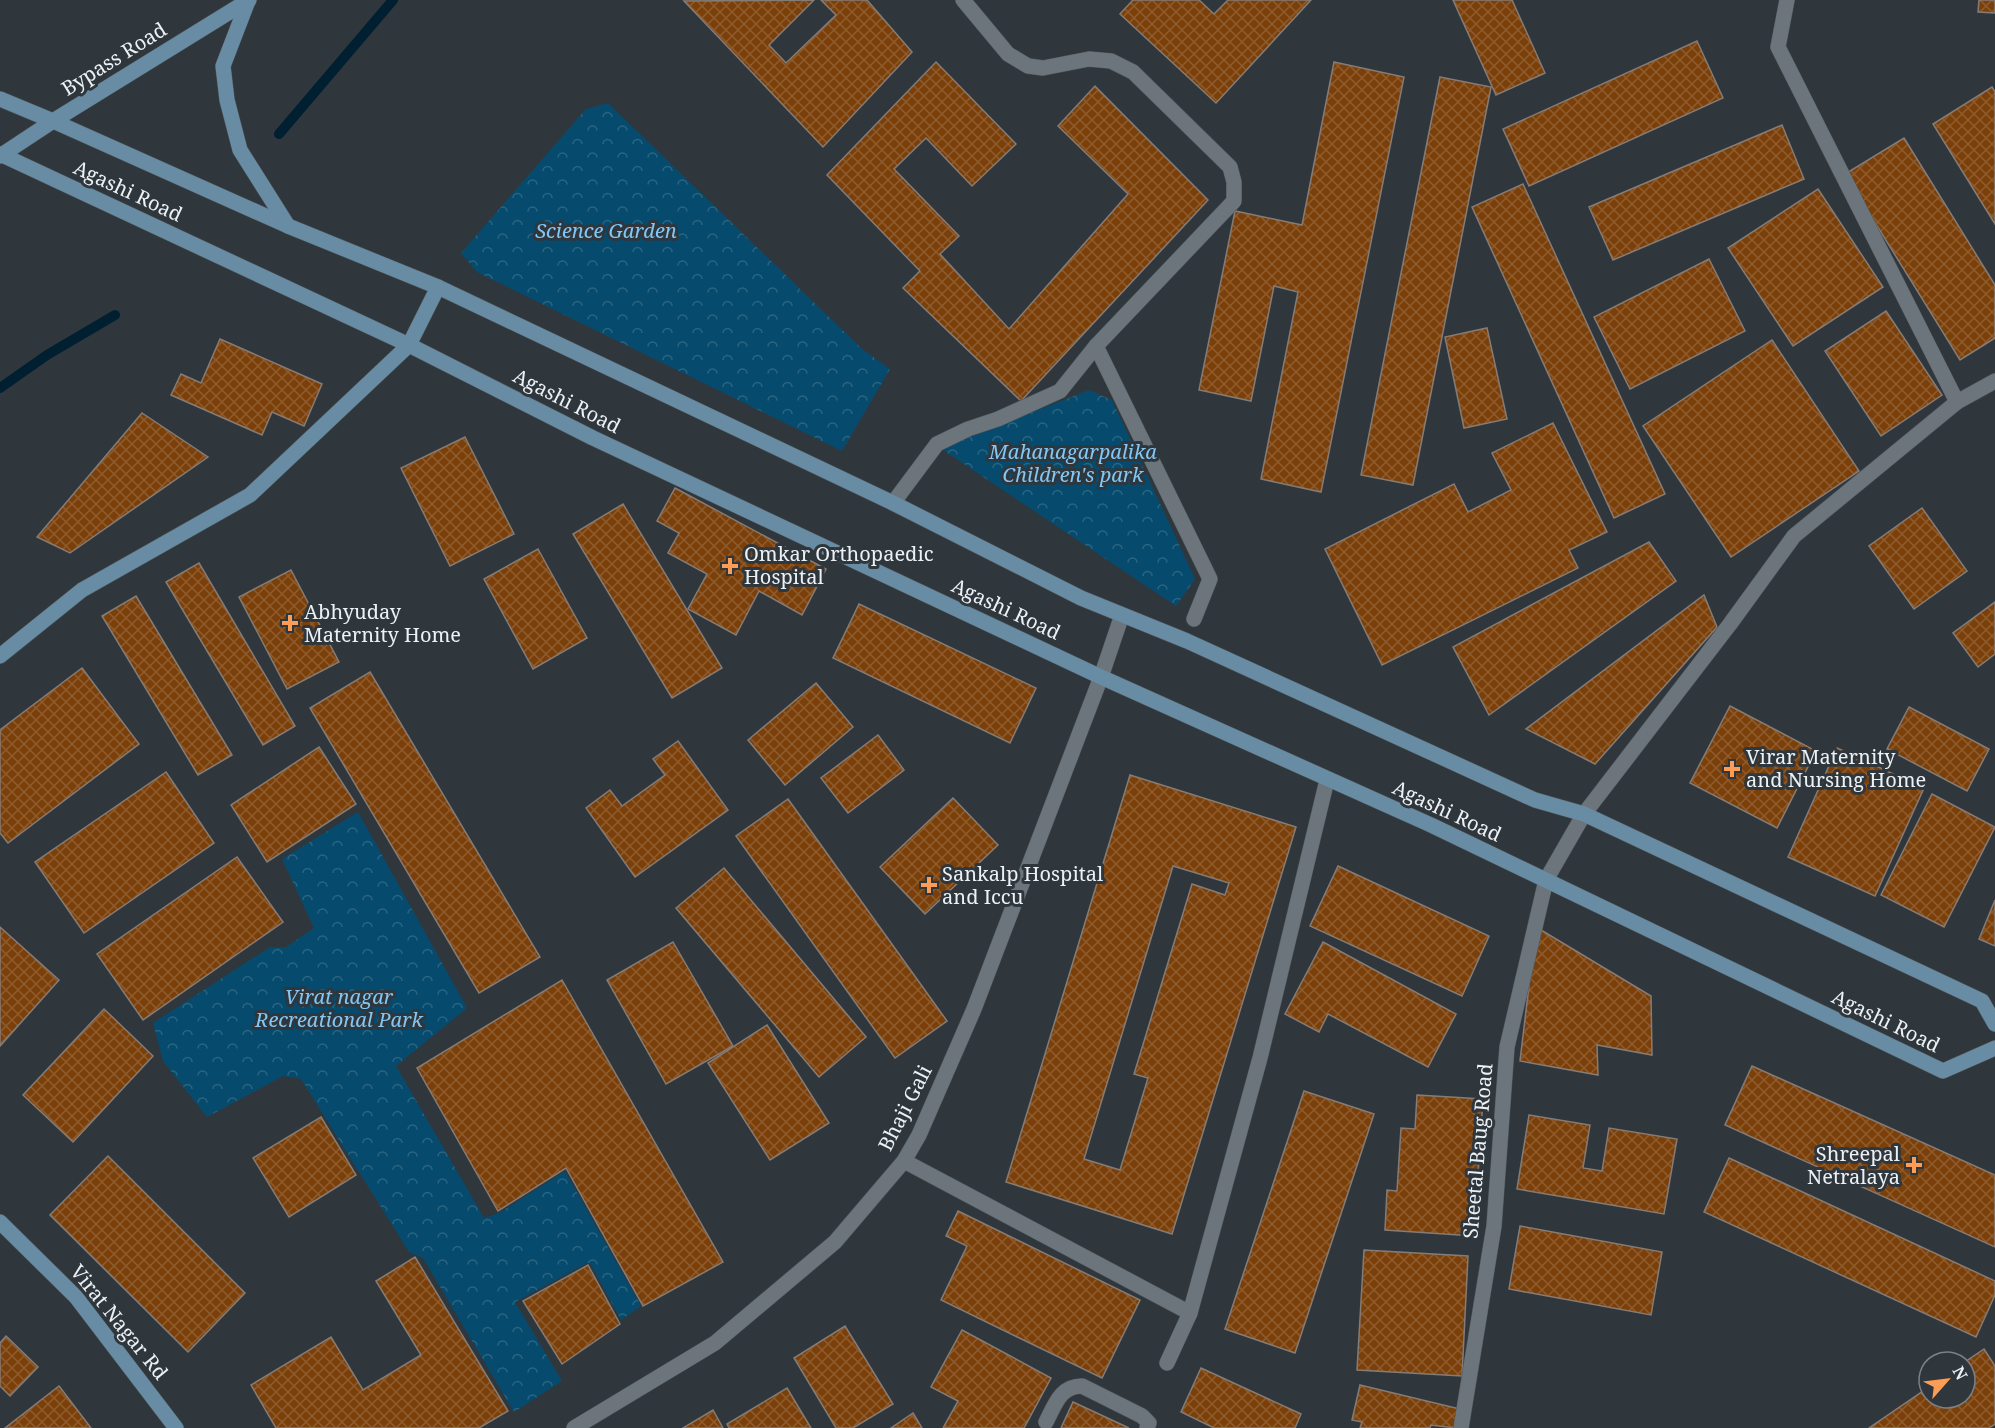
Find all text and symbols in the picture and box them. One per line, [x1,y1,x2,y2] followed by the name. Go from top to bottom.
[56,16,171,102] street label: Bypass Road
[69,154,187,228] street label: Agashi Road
[535,217,677,244] park label: Science Garden
[509,362,626,439] street label: Agashi Road
[988,438,1157,488] park label: Mahanagarpalika Children's park
[744,540,934,590] place label: Omkar Orthopaedic Hospital
[721,557,739,575] marker: Omkar Orthopaedic Hospital
[947,572,1065,646] street label: Agashi Road
[304,598,461,648] place label: Abhyuday Maternity Home
[281,614,299,632] marker: Abhyuday Maternity Home
[1746,743,1926,793] place label: Virar Maternity and Nursing Home
[1723,760,1741,778] marker: Virar Maternity and Nursing Home
[1388,774,1506,848] street label: Agashi Road
[942,860,1103,910] place label: Sankalp Hospital and Iccu
[920,876,938,894] marker: Sankalp Hospital and Iccu
[254,983,423,1033] park label: Virat nagar Recreational Park
[1828,983,1945,1058] street label: Agashi Road
[871,1060,938,1155] street label: Bhaji Gali
[1456,1062,1499,1240] street label: Sheetal Baug Road
[1807,1140,1900,1190] place label: Shreepal Netralaya
[1905,1156,1923,1174] marker: Shreepal Netralaya
[65,1258,174,1385] street label: Virat Nagar Rd
[1917,1350,1977,1410] north arrow
[1948,1362,1973,1384] text: N

